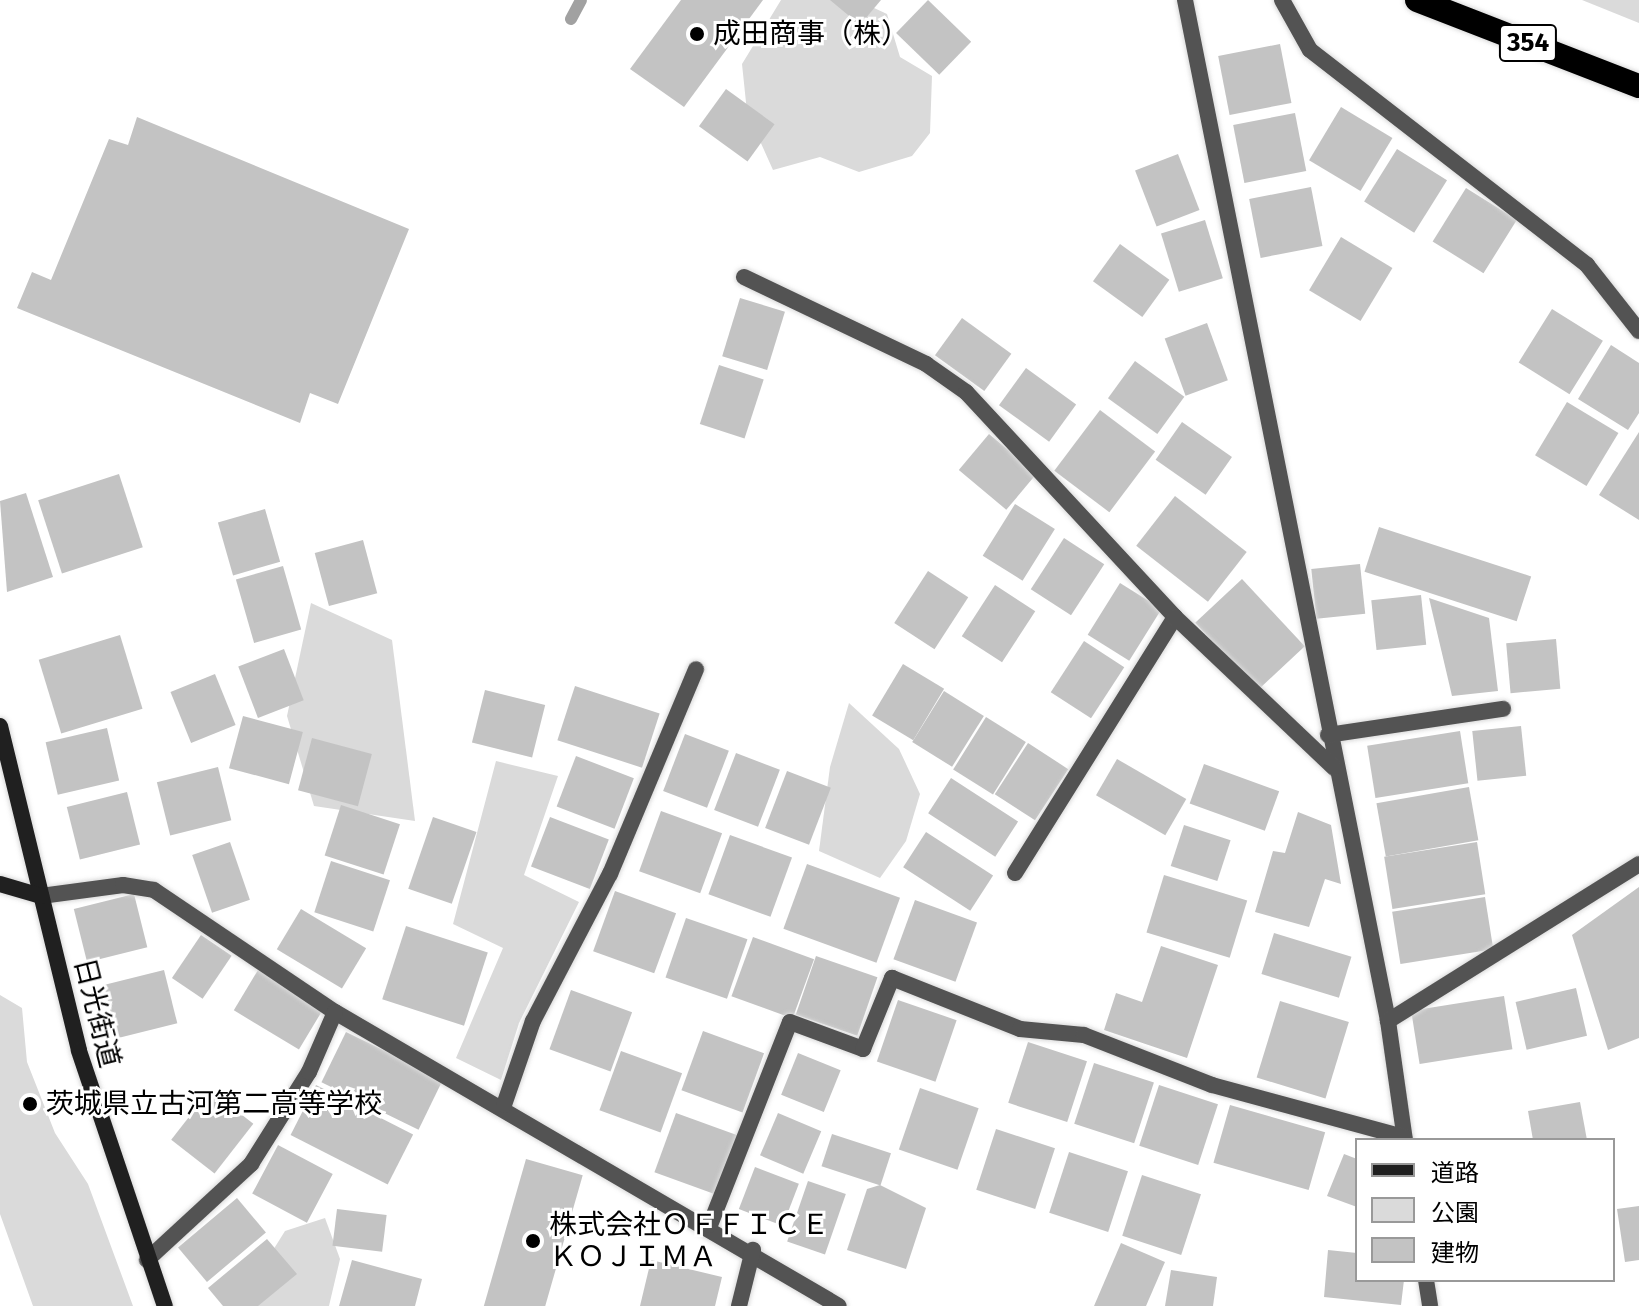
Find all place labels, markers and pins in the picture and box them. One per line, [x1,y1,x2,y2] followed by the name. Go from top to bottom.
[713,17,909,51] place label: 成田商事（株）
[688,25,706,43] marker: 成田商事（株）
[46,1087,382,1121] place label: 茨城県立古河第二高等学校
[21,1095,39,1113] marker: 茨城県立古河第二高等学校
[549,1208,829,1274] place label: 株式会社ＯＦＦＩＣＥ ＫＯＪＩＭＡ
[524,1232,542,1250] marker: 株式会社ＯＦＦＩＣＥ ＫＯＪＩＭＡ

